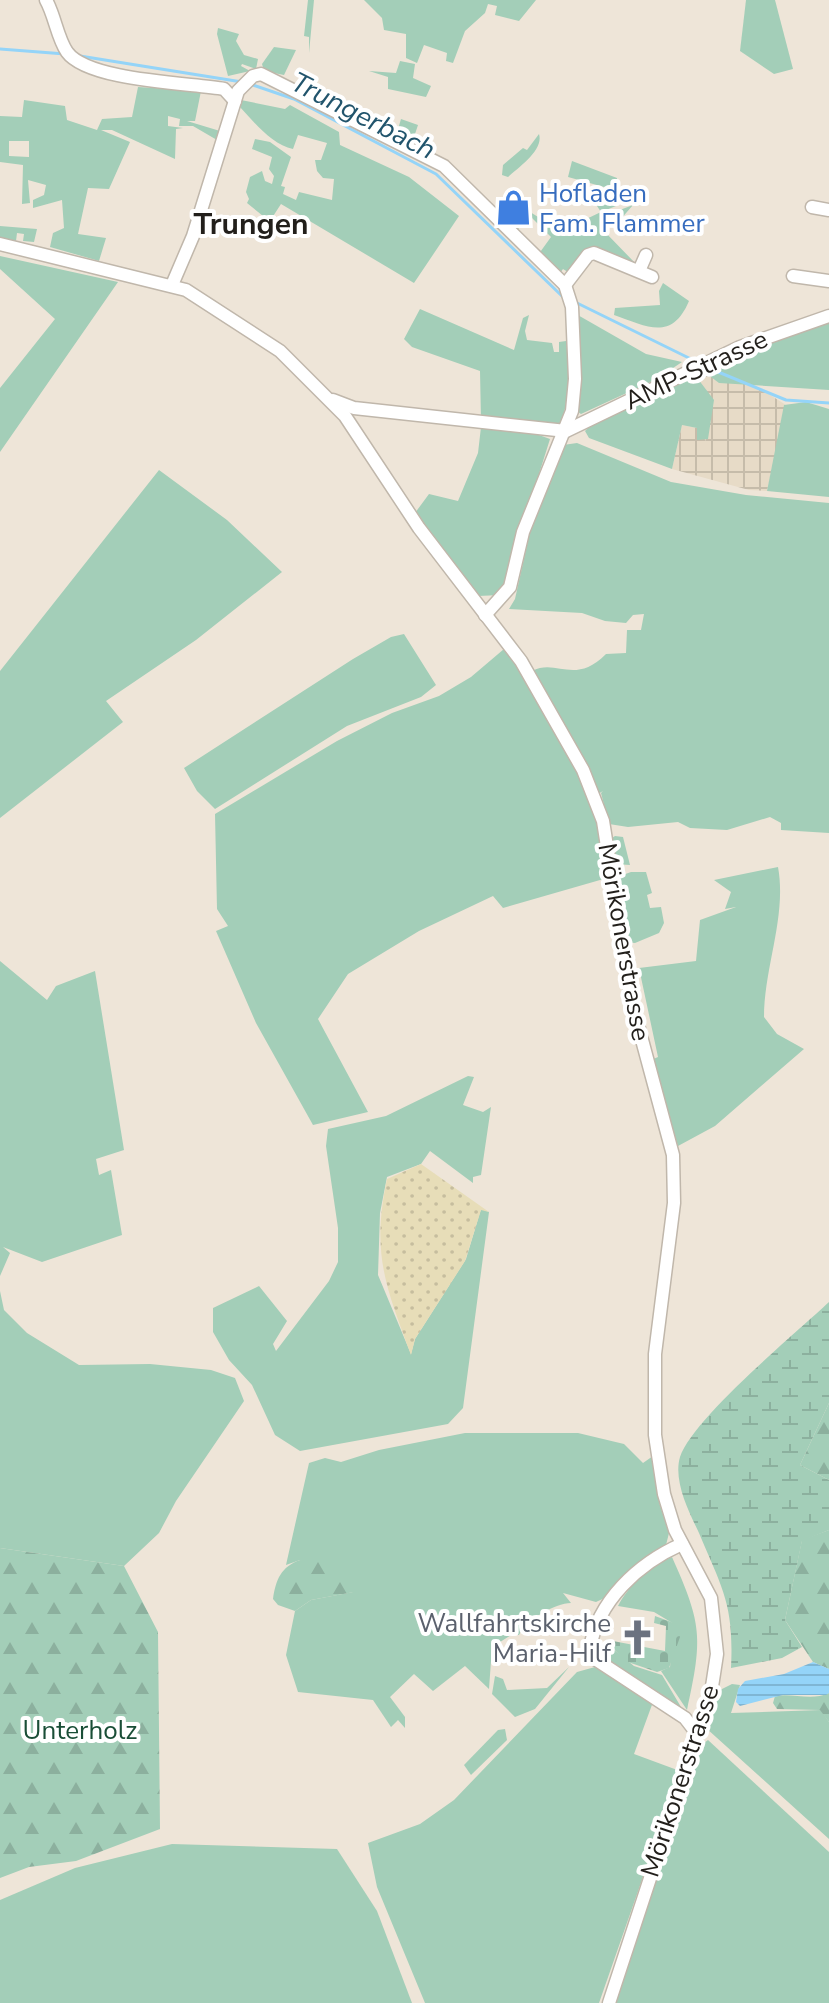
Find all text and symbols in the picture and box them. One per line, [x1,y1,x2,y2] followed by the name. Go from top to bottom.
[284,63,442,169] water label: Trungerbach
[539,176,705,241] place label: Hofladen Fam. Flammer
[494,189,532,227] shop icon: Hofladen Fam. Flammer
[194,204,308,245] district label: Trungen
[619,322,773,418] street label: AMP-Strasse
[589,840,659,1044] street label: Mörikonerstrasse
[417,1606,611,1671] place label: Wallfahrtskirche Maria-Hilf
[618,1619,656,1657] church icon: Wallfahrtskirche Maria-Hilf
[632,1680,728,1882] street label: Mörikonerstrasse
[23,1713,137,1748] park label: Unterholz

